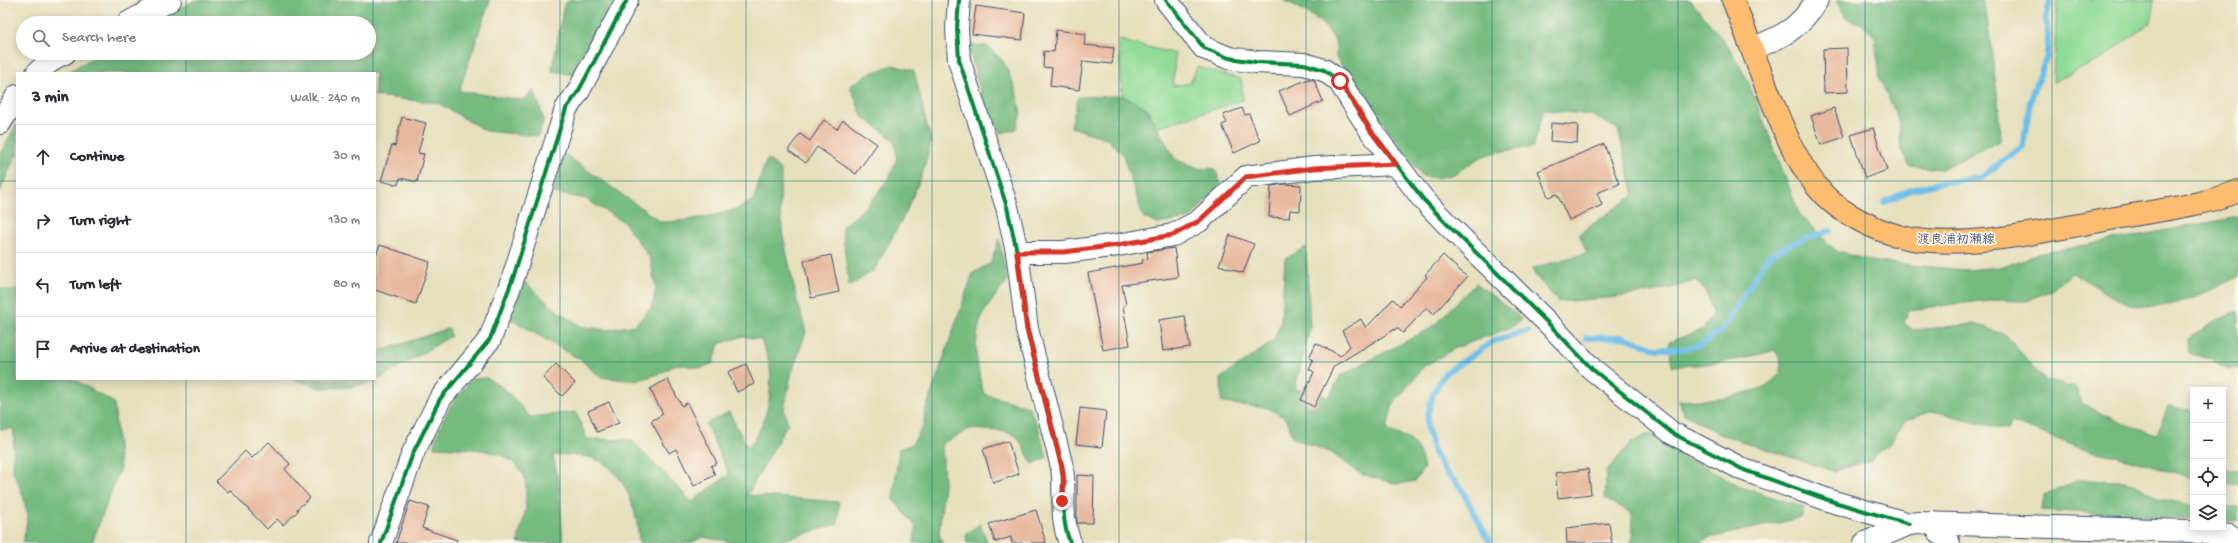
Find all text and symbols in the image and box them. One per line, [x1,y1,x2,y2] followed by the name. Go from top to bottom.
[16,16,376,60] search box
[30,27,52,49] icon: search
[62,29,136,47] text: Search here
[1331,72,1349,90] route start
[32,88,69,108] text: 3 min
[291,91,360,106] text: Walk · 240 m
[32,146,54,168] icon: ahead
[70,148,124,166] text: Continue
[334,149,360,164] text: 30 m
[32,210,54,232] icon: right
[70,212,130,230] text: Turn right
[328,213,360,228] text: 130 m
[1917,233,1996,248] street label: 渡良浦初瀬線
[32,274,54,296] icon: left
[70,276,121,294] text: Turn left
[333,277,360,292] text: 80 m
[32,338,54,360] icon: arrive
[70,340,200,358] text: Arrive at destination
[2190,387,2226,531] map controls
[2190,387,2226,423] button: +
[2190,423,2226,459] button: −
[2190,459,2226,495] button: locate
[1053,492,1071,510] route end
[2190,495,2226,531] button: layers

